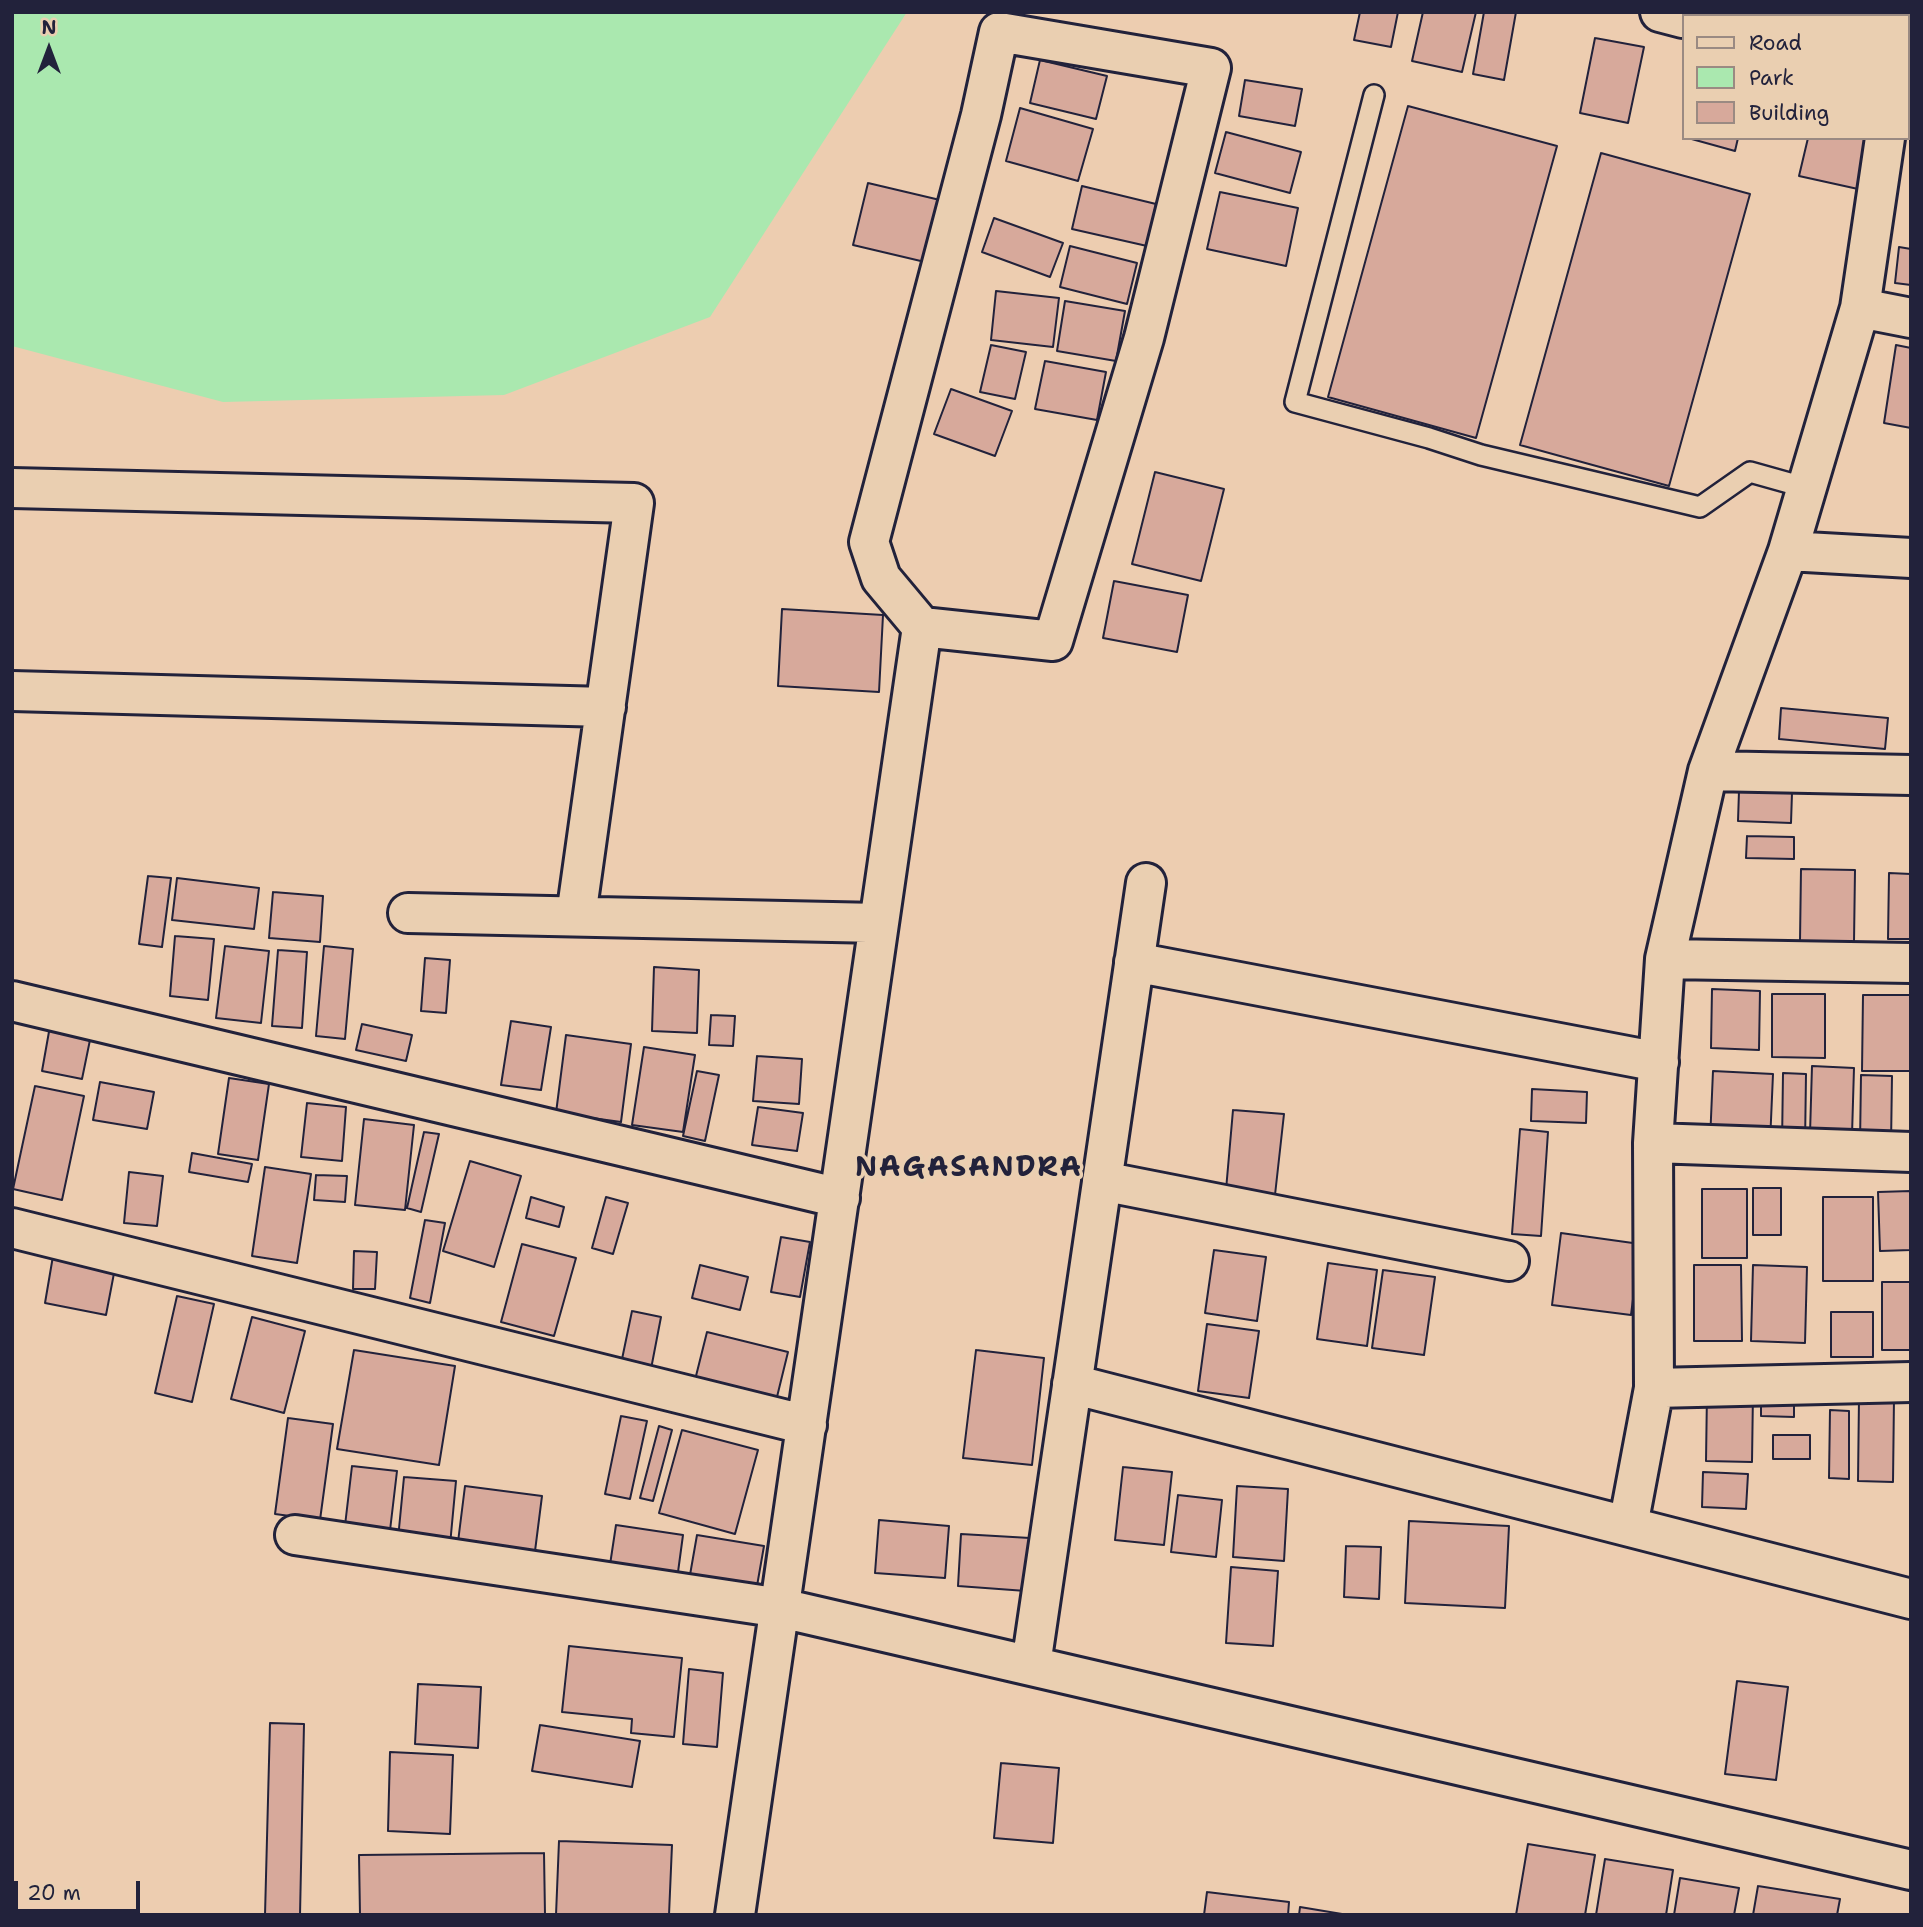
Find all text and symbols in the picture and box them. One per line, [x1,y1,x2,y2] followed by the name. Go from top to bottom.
[14,14,84,84] north arrow
[1682,14,1909,140] legend
[41,15,57,40] text: N
[1749,29,1802,57] text: Road
[1749,64,1794,92] text: Park
[1749,99,1829,127] text: Building
[856,1152,1082,1186] district label: NAGASANDRA
[18,1868,144,1912] scale bar
[27,1879,81,1907] text: 20 m

